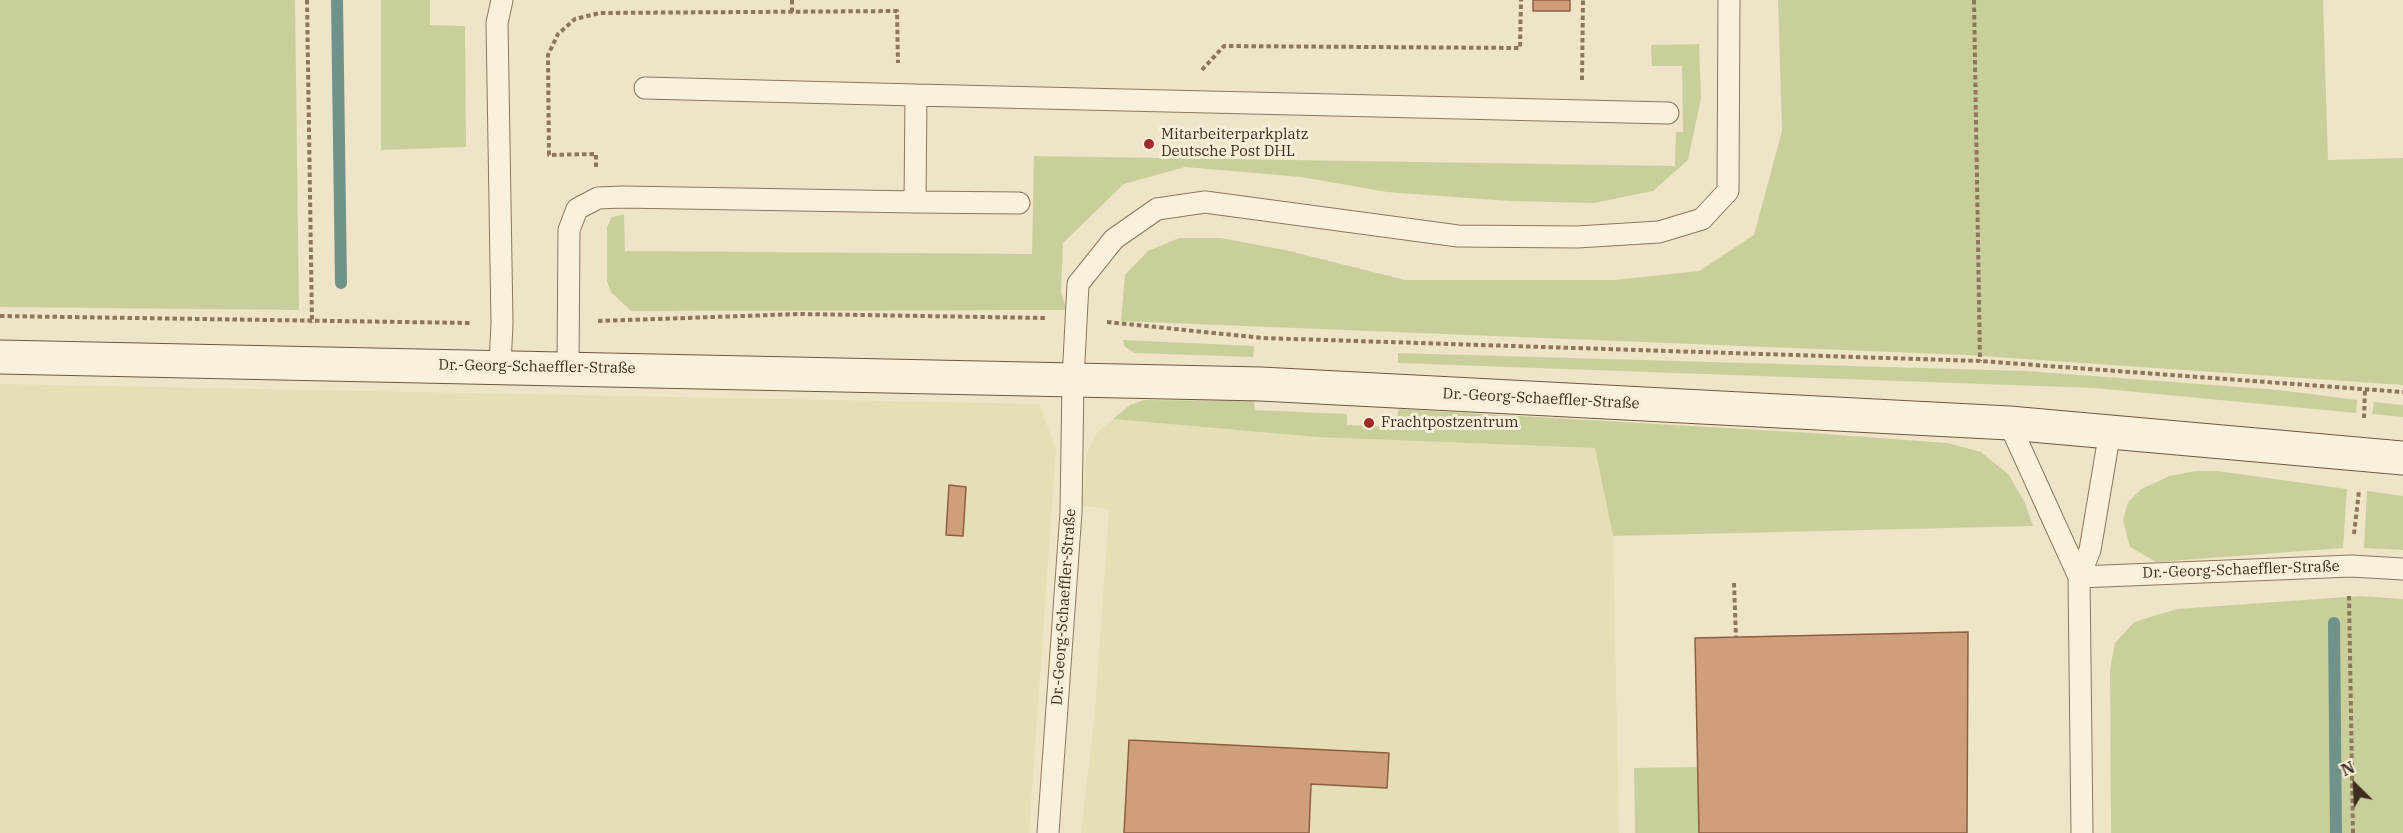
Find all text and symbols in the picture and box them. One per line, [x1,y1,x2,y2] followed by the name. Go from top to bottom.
[1161,126,1308,161] place label: Mitarbeiterparkplatz Deutsche Post DHL
[1142,137,1156,151] marker: Mitarbeiterparkplatz Deutsche Post DHL
[438,356,636,378] street label: Dr.-Georg-Schaeffler-Straße
[1442,385,1640,413] street label: Dr.-Georg-Schaeffler-Straße
[1381,414,1518,432] place label: Frachtpostzentrum
[1362,416,1376,430] marker: Frachtpostzentrum
[1048,508,1080,706] street label: Dr.-Georg-Schaeffler-Straße
[2142,558,2340,582] street label: Dr.-Georg-Schaeffler-Straße
[2325,755,2385,815] north arrow
[2338,757,2358,780] text: N

